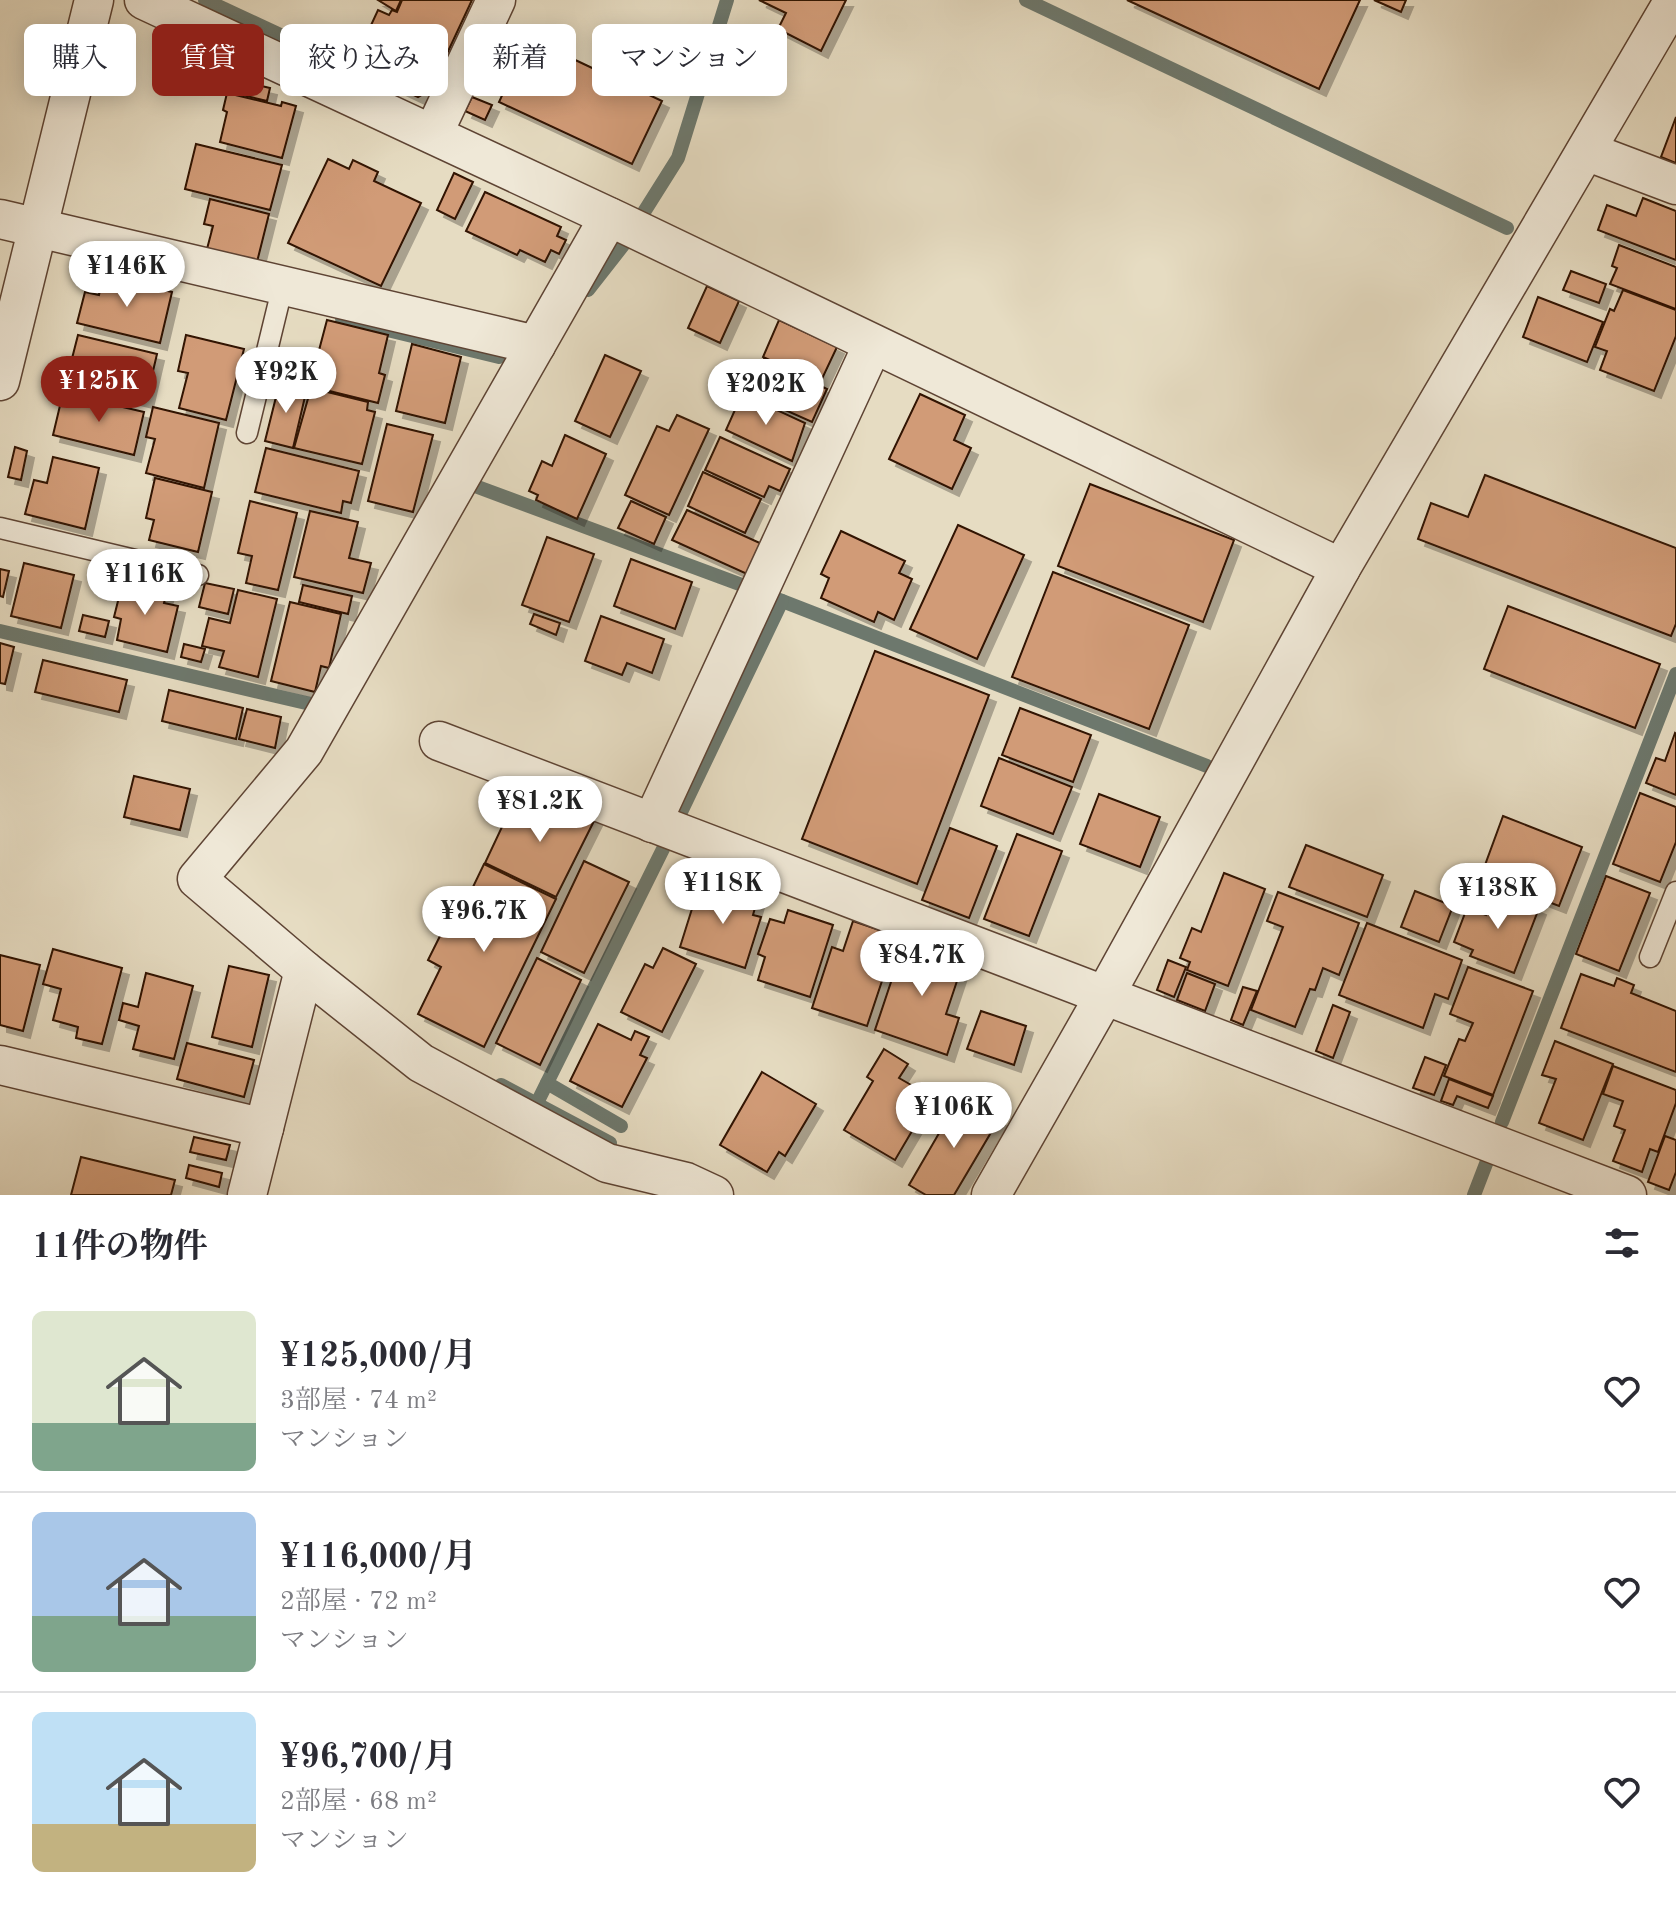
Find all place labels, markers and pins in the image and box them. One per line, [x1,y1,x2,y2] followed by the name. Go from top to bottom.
[71,241,183,309] pin: ¥146K
[239,347,333,415] pin: ¥92K
[43,356,155,424] pin: ¥125K
[710,359,822,427] pin: ¥202K
[89,549,201,617] pin: ¥116K
[475,776,605,844] pin: ¥81.2K
[667,858,779,926] pin: ¥118K
[1442,863,1554,931] pin: ¥138K
[419,886,549,954] pin: ¥96.7K
[857,930,987,998] pin: ¥84.7K
[898,1082,1010,1150] pin: ¥106K

